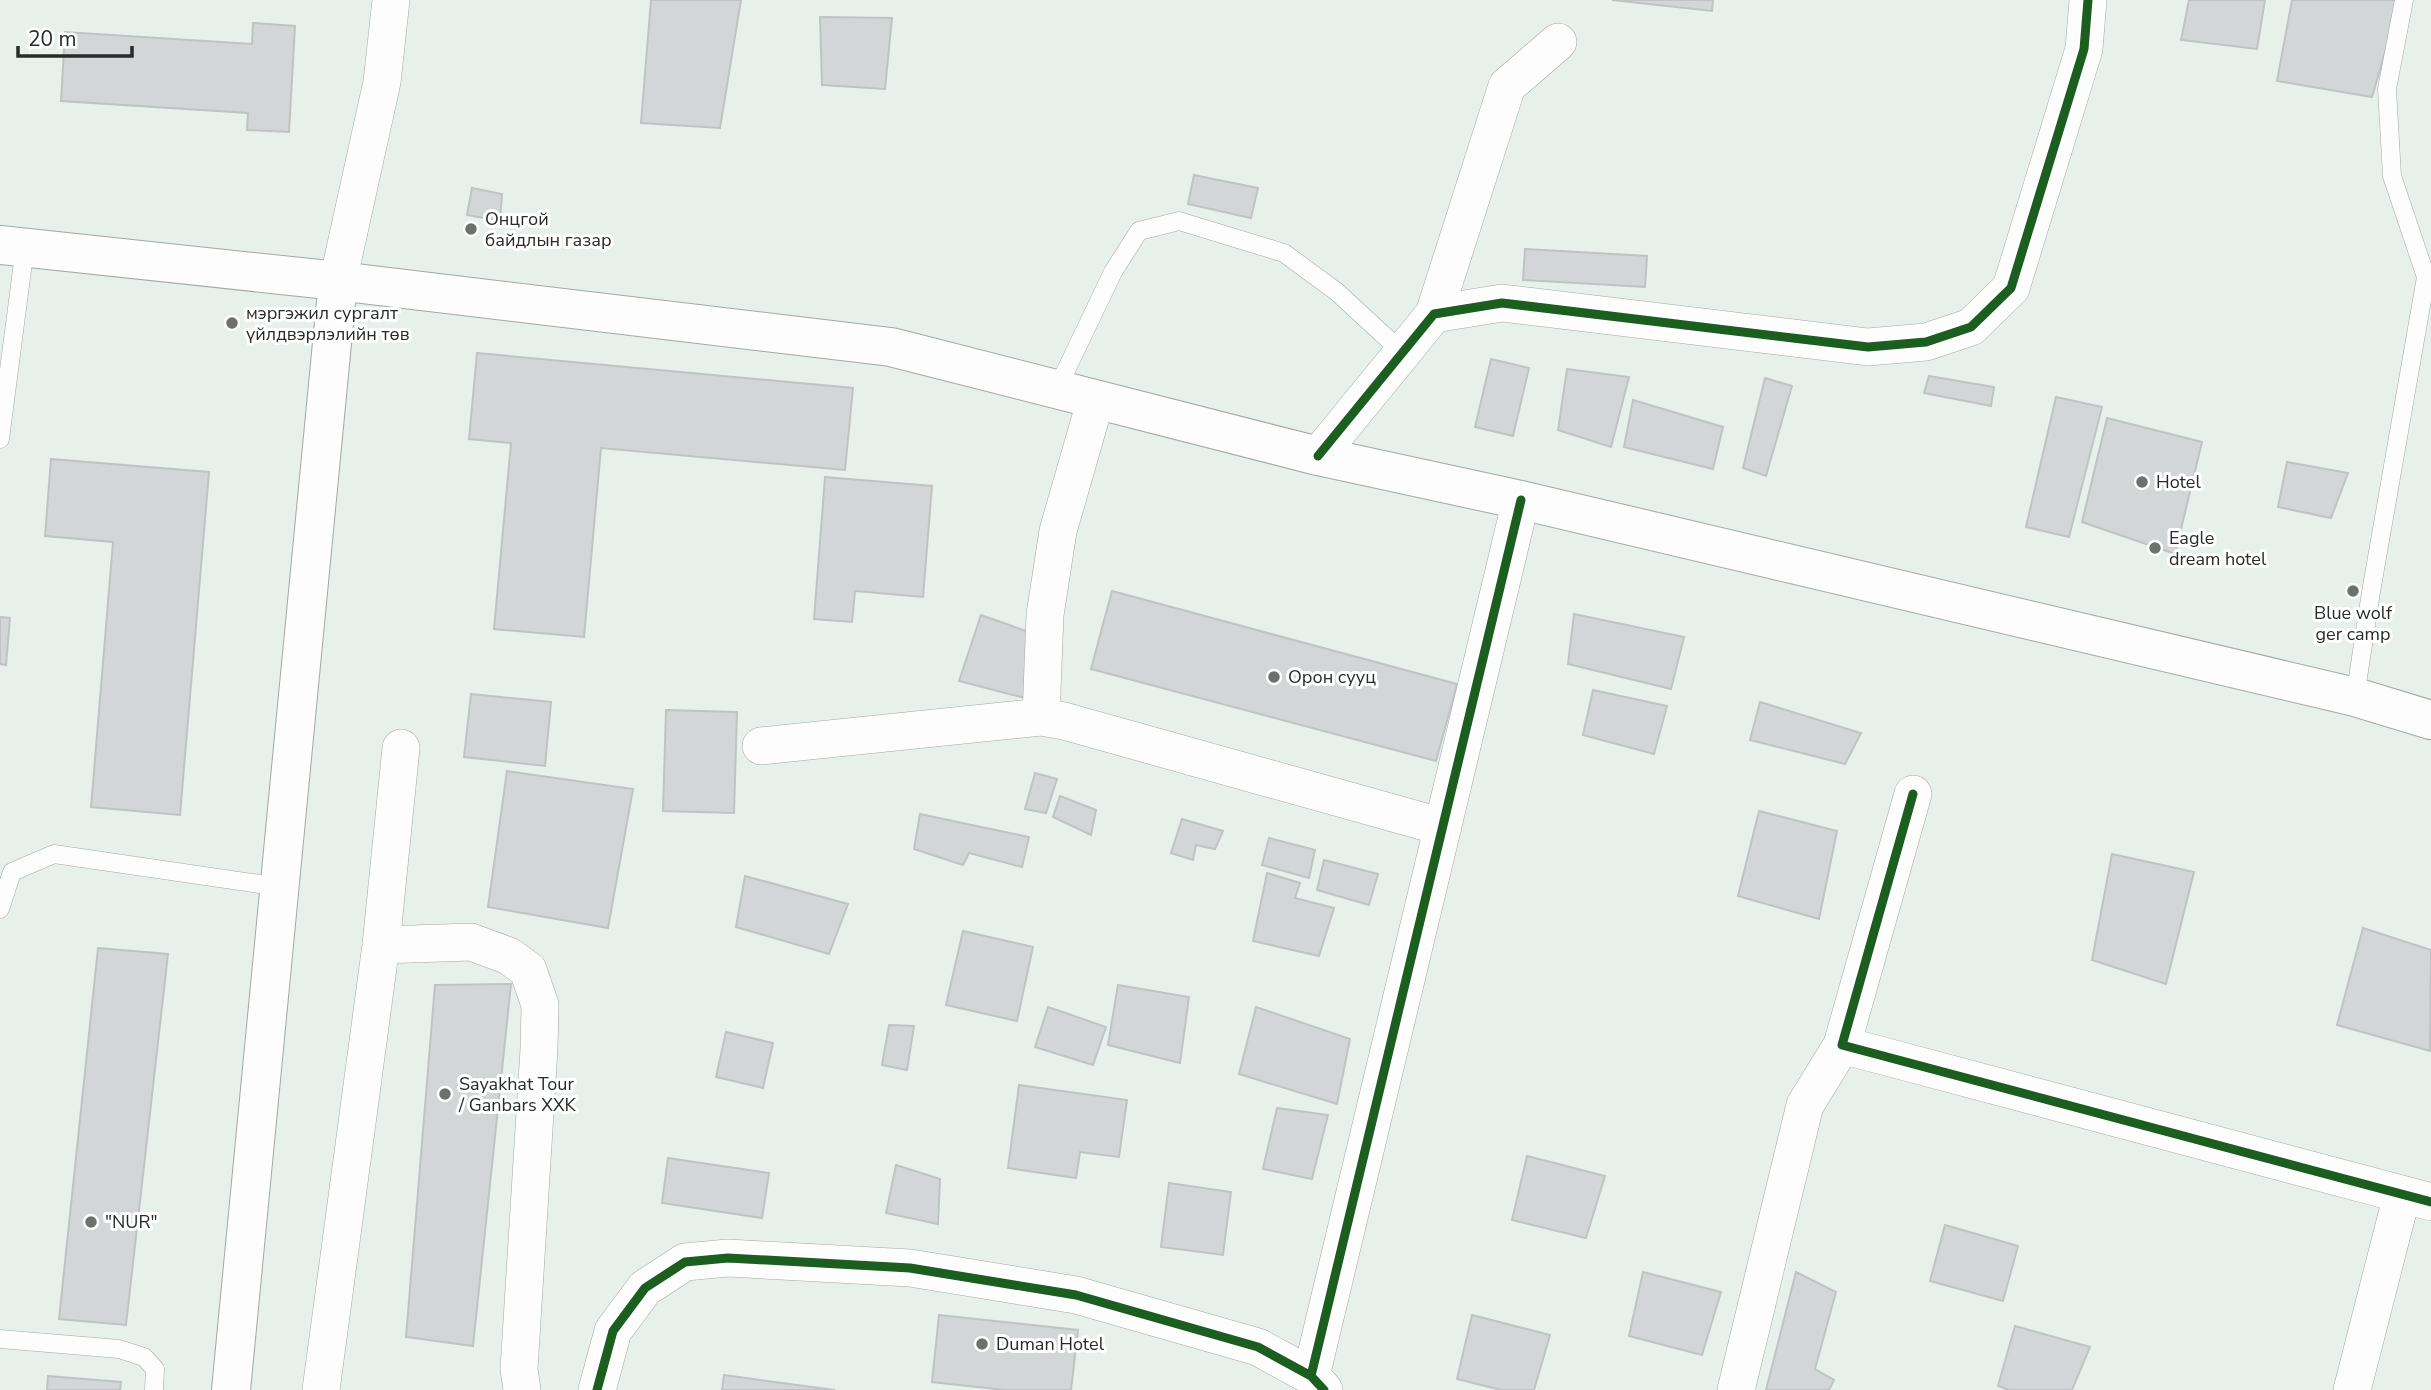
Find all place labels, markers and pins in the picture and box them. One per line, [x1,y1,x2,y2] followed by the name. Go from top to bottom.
[485,207,612,252] place label: Онцгой байдлын газар
[463,221,479,237] marker: Онцгой байдлын газар
[246,301,410,346] place label: мэргэжил сургалт үйлдвэрлэлийн төв
[224,315,240,331] marker: мэргэжил сургалт үйлдвэрлэлийн төв
[2156,470,2201,494] place label: Hotel
[2134,474,2150,490] marker: Hotel
[2169,526,2267,571] place label: Eagle dream hotel
[2147,540,2163,556] marker: Eagle dream hotel
[2345,583,2361,599] marker: Blue wolf ger camp
[2314,601,2393,646] place label: Blue wolf ger camp
[1288,665,1376,689] place label: Орон сууц
[1266,669,1282,685] marker: Орон сууц
[458,1072,577,1117] place label: Sayakhat Tour / Ganbars XXK
[437,1086,453,1102] marker: Sayakhat Tour / Ganbars XXK
[105,1210,158,1234] place label: "NUR"
[83,1214,99,1230] marker: "NUR"
[996,1332,1105,1356] place label: Duman Hotel
[974,1336,990,1352] marker: Duman Hotel

